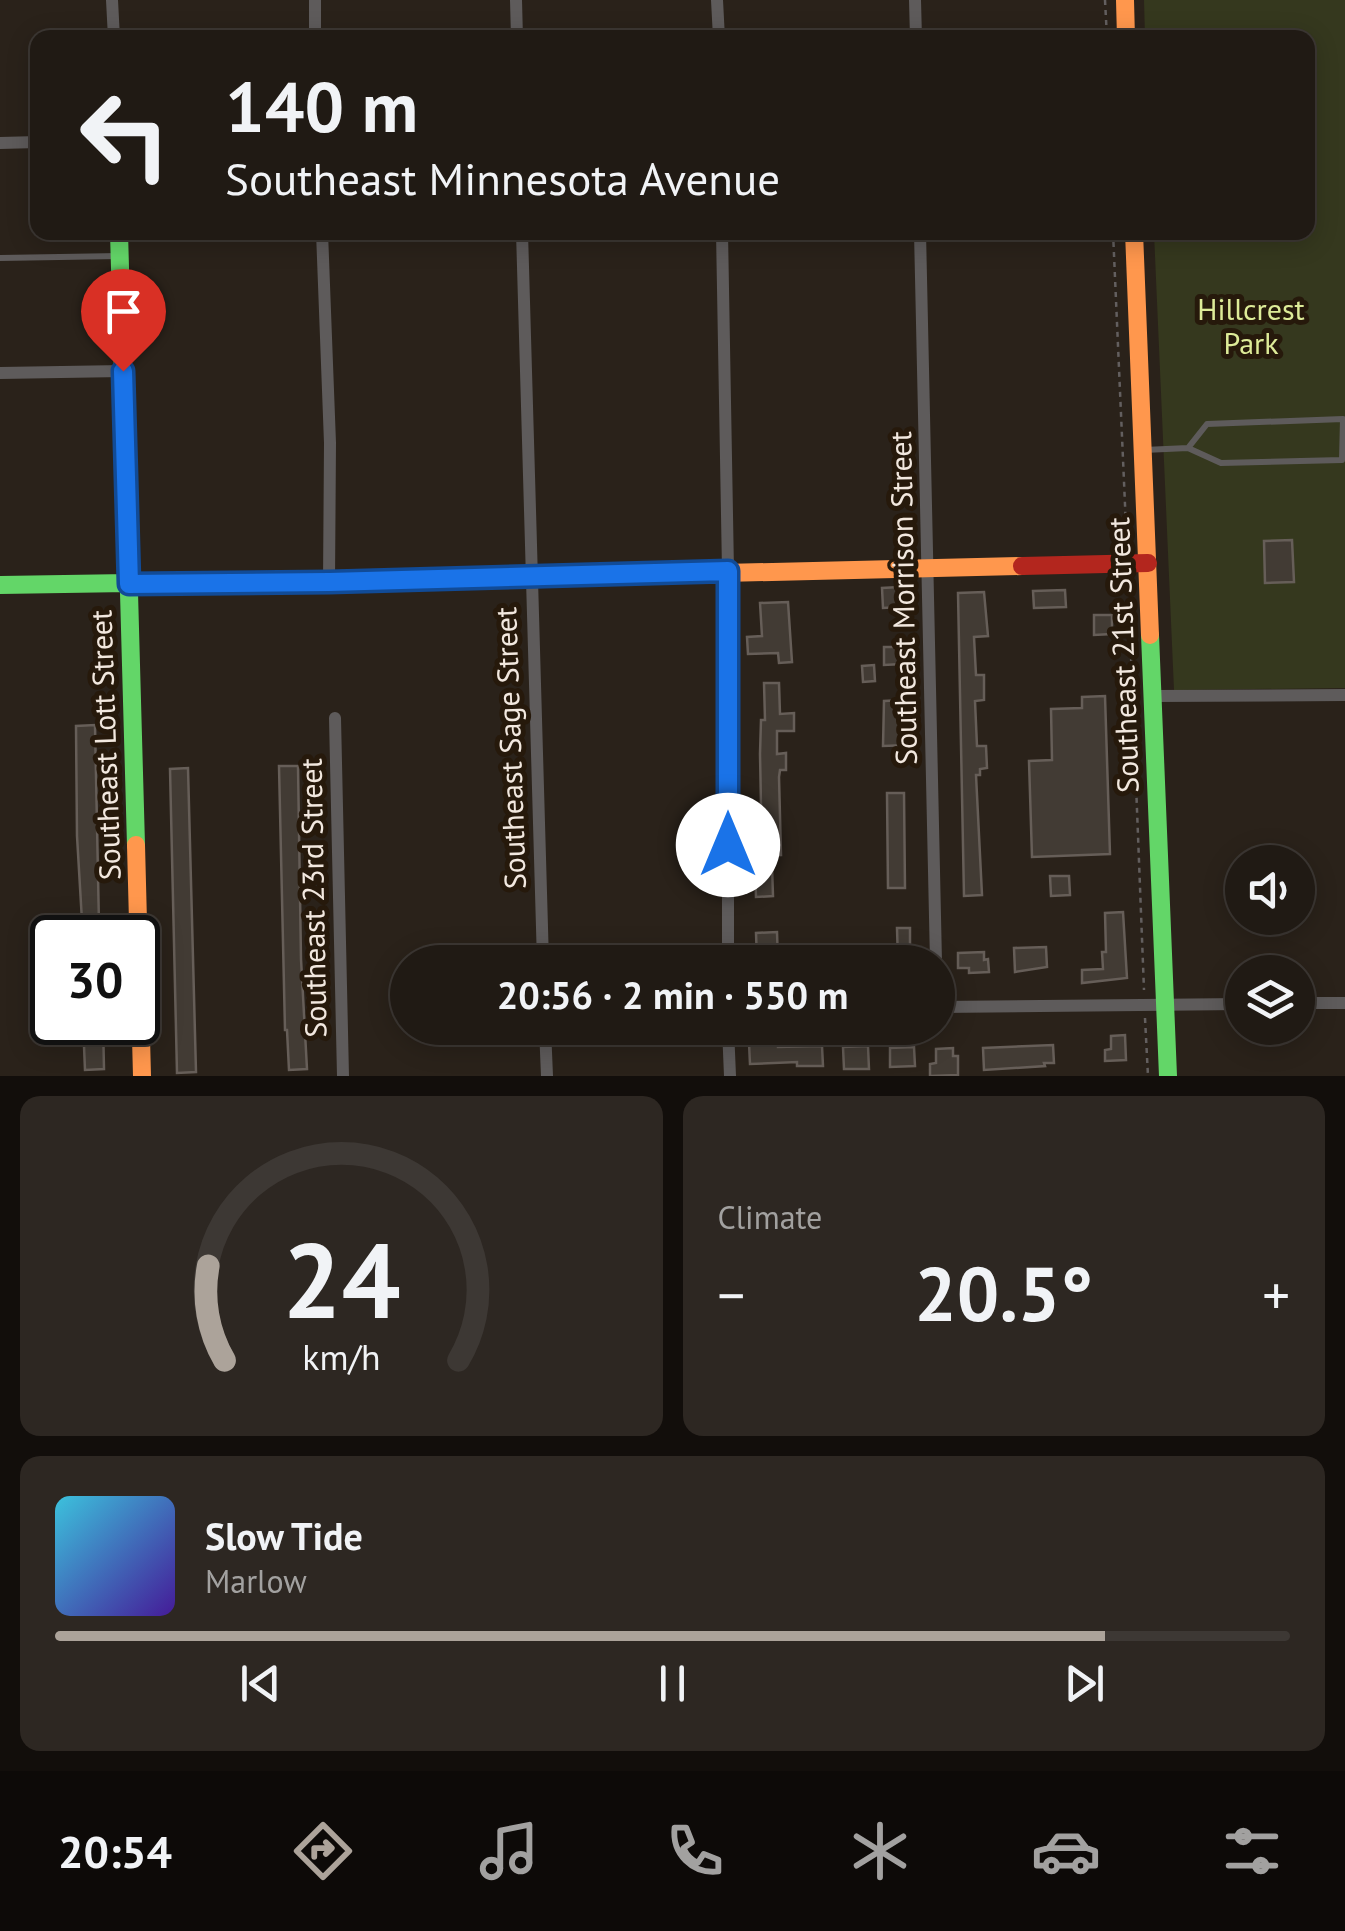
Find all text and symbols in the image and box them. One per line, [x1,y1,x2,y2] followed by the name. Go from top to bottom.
[225,61,418,151] text: 140 m
[60,70,190,200] icon: left
[225,149,780,207] text: Southeast Minnesota Avenue
[81,269,166,372] pin
[96,284,151,339] icon: arrive
[1197,289,1305,362] park label: Hillcrest Park
[880,431,925,765] street label: Southeast Morrison Street
[1098,517,1147,794] street label: Southeast 21st Street
[485,606,534,890] street label: Southeast Sage Street
[80,609,129,881] street label: Southeast Lott Street
[291,758,334,1038] street label: Southeast 23rd Street
[676,793,780,897] position arrow
[1225,845,1315,1045] map controls
[1225,845,1315,935] button: sound
[30,915,160,1045] speed limit sign: 30
[1225,955,1315,1045] button: layers
[497,970,848,1019] text: 20:56 · 2 min · 550 m
[718,1196,822,1238] text: Climate
[282,1212,400,1347] text: 24
[914,1245,1093,1342] text: 20.5°
[718,1259,745,1330] text: −
[1262,1259,1290,1330] text: +
[302,1334,380,1380] text: km/h
[205,1511,363,1560] text: Slow Tide
[205,1560,307,1602] text: Marlow
[233,1656,288,1711] icon: previous
[645,1656,700,1711] icon: pause
[1057,1656,1112,1711] icon: next
[288,1816,358,1886] icon: directions
[474,1816,544,1886] icon: music
[660,1816,730,1886] icon: phone
[845,1816,915,1886] icon: climate
[1031,1816,1101,1886] icon: car
[1217,1816,1287,1886] icon: filters
[58,1822,172,1880] text: 20:54

